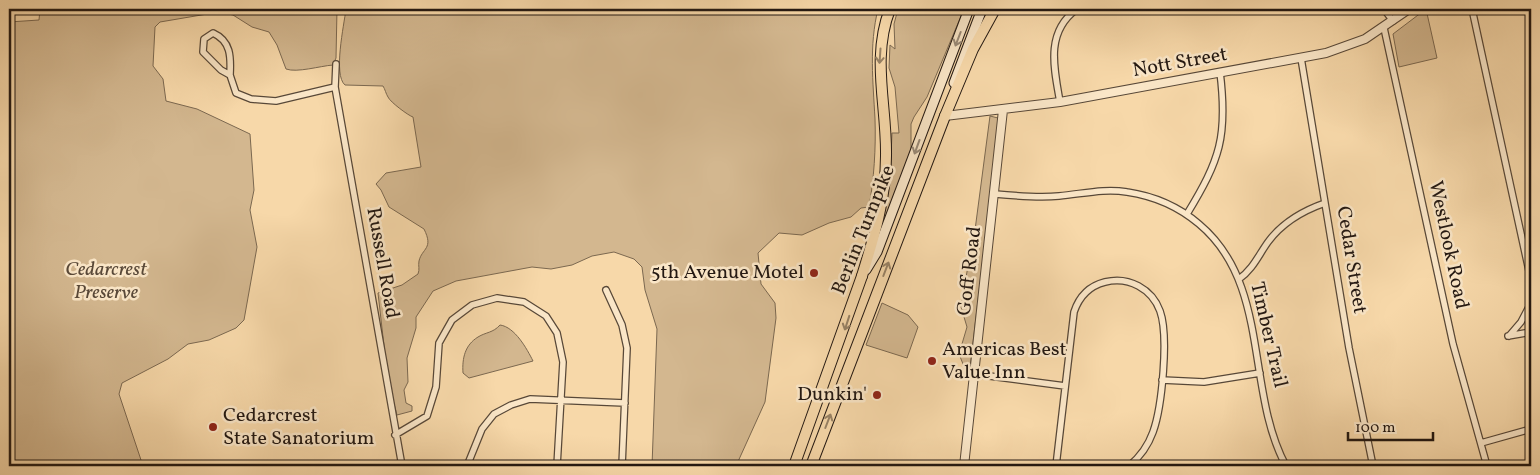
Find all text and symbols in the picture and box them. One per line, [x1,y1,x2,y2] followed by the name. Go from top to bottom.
[952,31,962,46] one-way arrow
[1130,41,1230,85] street label: Nott Street
[875,48,884,64] one-way arrow
[911,139,921,154] one-way arrow
[825,161,903,299] street label: Berlin Turnpike
[1421,178,1475,312] street label: Westlook Road
[1329,204,1373,316] street label: Cedar Street
[358,205,406,321] street label: Russell Road
[951,225,989,317] street label: Goff Road
[65,256,147,307] park label: Cedarcrest Preserve
[651,259,804,287] place label: 5th Avenue Motel
[882,261,891,277] one-way arrow
[808,267,820,279] marker: 5th Avenue Motel
[1242,279,1294,391] street label: Timber Trail
[842,314,851,330] one-way arrow
[942,336,1067,387] place label: Americas Best Value Inn
[926,355,938,367] marker: Americas Best Value Inn
[797,381,867,409] place label: Dunkin'
[871,389,883,401] marker: Dunkin'
[223,402,374,453] place label: Cedarcrest State Sanatorium
[1348,410,1432,442] scale bar
[824,413,833,429] one-way arrow
[1355,418,1395,439] text: 100 m
[207,421,219,433] marker: Cedarcrest State Sanatorium

